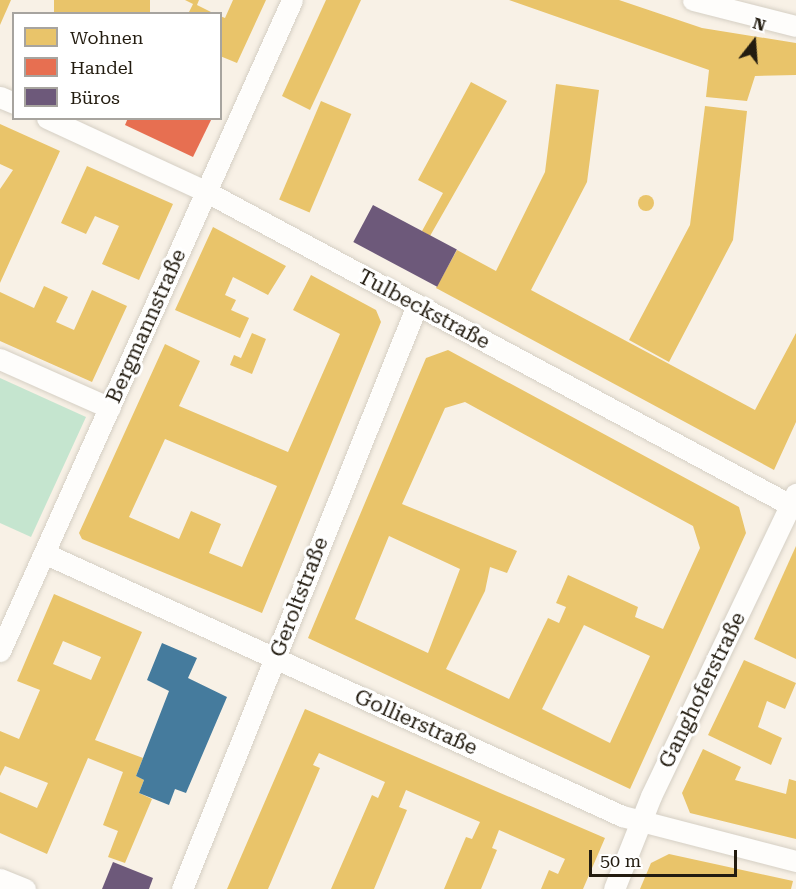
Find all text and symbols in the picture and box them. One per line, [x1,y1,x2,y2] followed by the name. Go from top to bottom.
[12,12,222,120] legend
[724,12,784,72] north arrow
[751,13,768,35] text: N
[70,27,143,48] text: Wohnen
[70,57,133,78] text: Handel
[70,87,120,108] text: Büros
[101,245,191,407] street label: Bergmannstraße
[354,264,494,354] street label: Tulbeckstraße
[265,534,333,660] street label: Geroltstraße
[653,608,751,772] street label: Ganghoferstraße
[351,684,481,760] street label: Gollierstraße
[592,838,740,876] scale bar
[600,850,641,871] text: 50 m

